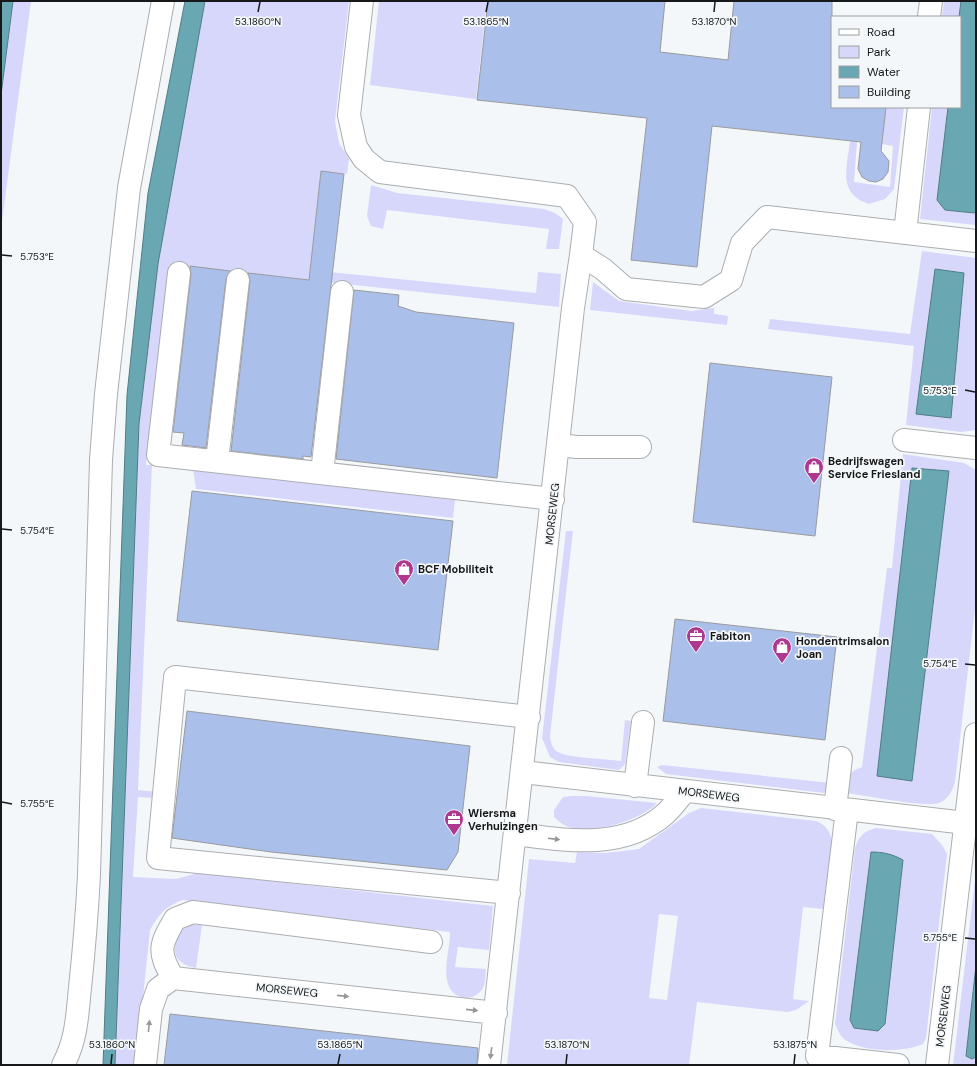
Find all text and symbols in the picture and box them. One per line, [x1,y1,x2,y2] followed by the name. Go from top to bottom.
[235,15,281,28] text: 53.1860°N
[463,15,509,28] text: 53.1865°N
[691,15,737,28] text: 53.1870°N
[831,16,961,108] legend
[867,24,895,40] text: Road
[867,44,891,60] text: Park
[867,64,901,80] text: Water
[867,84,911,100] text: Building
[20,250,54,263] text: 5.753°E
[923,384,957,397] text: 5.753°E
[828,454,920,481] place label: Bedrijfswagen Service Friesland
[803,456,825,484] shop icon: Bedrijfswagen Service Friesland
[542,482,562,546] street label: MORSEWEG
[20,524,54,537] text: 5.754°E
[393,558,415,586] shop icon: BCF Mobiliteit
[418,562,494,576] place label: BCF Mobiliteit
[685,625,707,653] office icon: Fabiton
[710,629,751,643] place label: Fabiton
[796,634,890,661] place label: Hondentrimsalon Joan
[771,636,793,664] shop icon: Hondentrimsalon Joan
[923,657,957,670] text: 5.754°E
[677,783,741,805] street label: MORSEWEG
[20,797,54,810] text: 5.755°E
[468,806,538,833] place label: Wiersma Verhuizingen
[443,808,465,836] office icon: Wiersma Verhuizingen
[548,835,560,842] one-way arrow
[923,931,957,944] text: 5.755°E
[255,980,319,1000] street label: MORSEWEG
[932,984,954,1048] street label: MORSEWEG
[337,993,349,1000] one-way arrow
[466,1007,478,1014] one-way arrow
[146,1020,152,1032] one-way arrow
[89,1038,135,1051] text: 53.1860°N
[317,1038,363,1051] text: 53.1865°N
[544,1038,590,1051] text: 53.1870°N
[773,1038,817,1051] text: 53.1875°N
[488,1047,494,1059] one-way arrow

